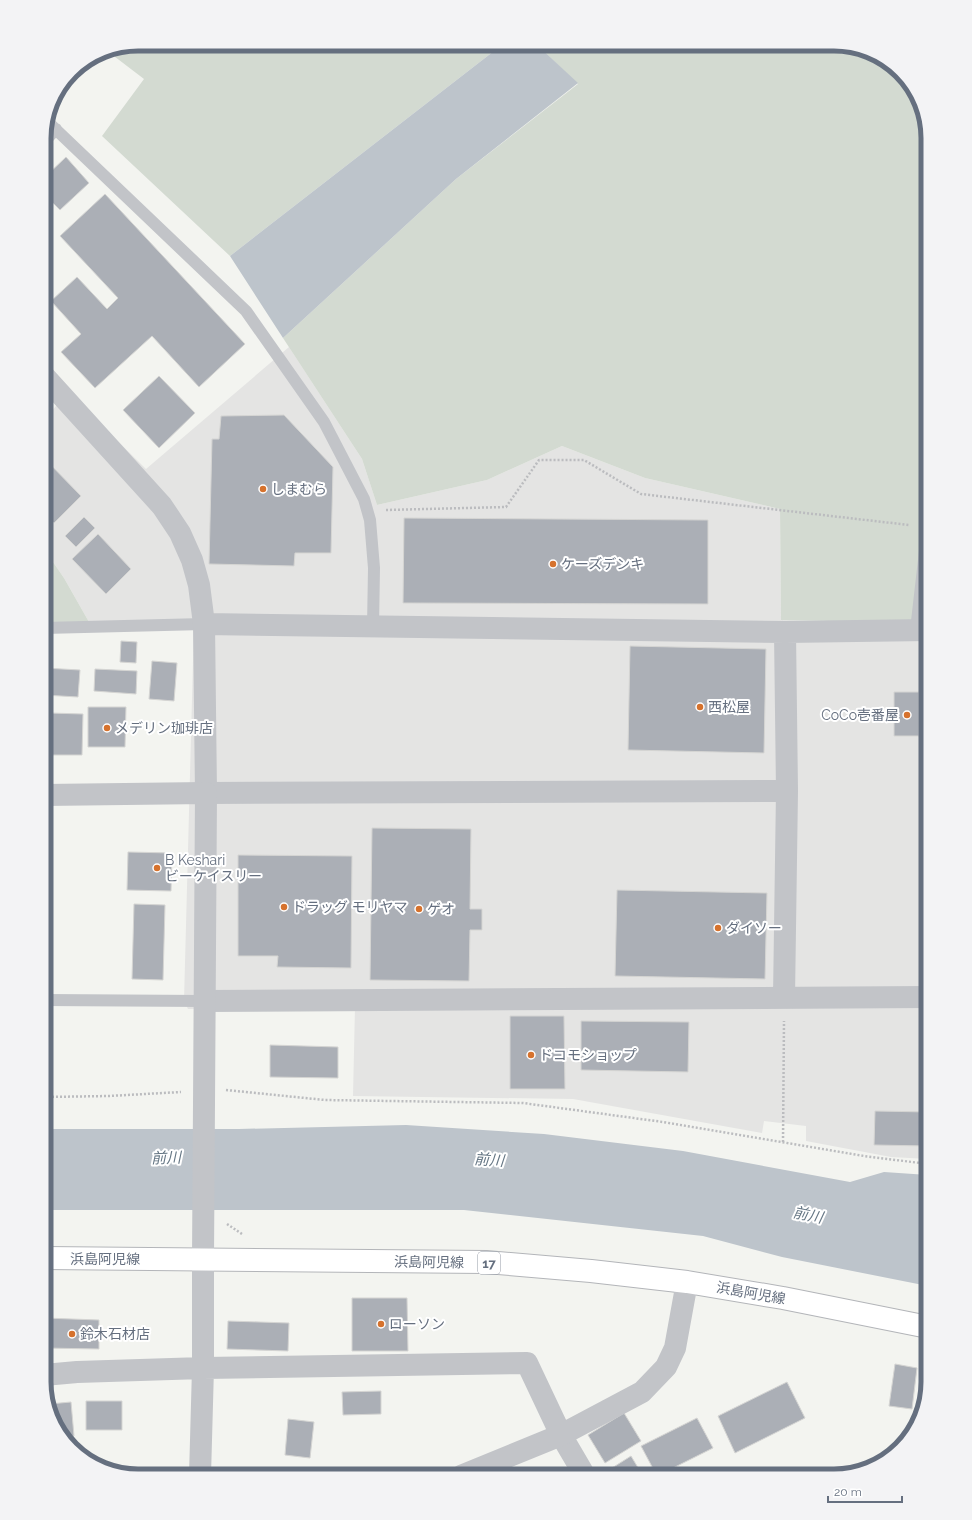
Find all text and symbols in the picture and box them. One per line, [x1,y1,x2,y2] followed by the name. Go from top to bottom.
[271,481,327,497] place label: しまむら
[258,484,268,494] marker: しまむら
[561,556,644,572] place label: ケーズデンキ
[548,559,558,569] marker: ケーズデンキ
[708,699,750,715] place label: 西松屋
[695,702,705,712] marker: 西松屋
[821,707,899,723] place label: CoCo壱番屋
[902,710,912,720] marker: CoCo壱番屋
[115,720,213,736] place label: メデリン珈琲店
[102,723,112,733] marker: メデリン珈琲店
[165,852,262,884] place label: B Keshari ビーケイスリー
[152,863,162,873] marker: B Keshari ビーケイスリー
[292,899,408,915] place label: ドラッグ モリヤマ
[427,901,455,917] place label: ゲオ
[279,902,289,912] marker: ドラッグ モリヤマ
[414,904,424,914] marker: ゲオ
[726,920,782,936] place label: ダイソー
[713,923,723,933] marker: ダイソー
[539,1047,637,1063] place label: ドコモショップ
[526,1050,536,1060] marker: ドコモショップ
[151,1148,183,1168] water label: 前川
[473,1150,507,1170] water label: 前川
[792,1203,826,1227] water label: 前川
[70,1251,140,1267] street label: 浜島阿児線
[478,1252,500,1274] road number: 17
[394,1253,464,1271] street label: 浜島阿児線
[715,1279,787,1307] street label: 浜島阿児線
[389,1316,445,1332] place label: ローソン
[376,1319,386,1329] marker: ローソン
[80,1326,150,1342] place label: 鈴木石材店
[67,1329,77,1339] marker: 鈴木石材店
[828,1478,902,1504] scale bar
[834,1485,862,1499] text: 20 m

